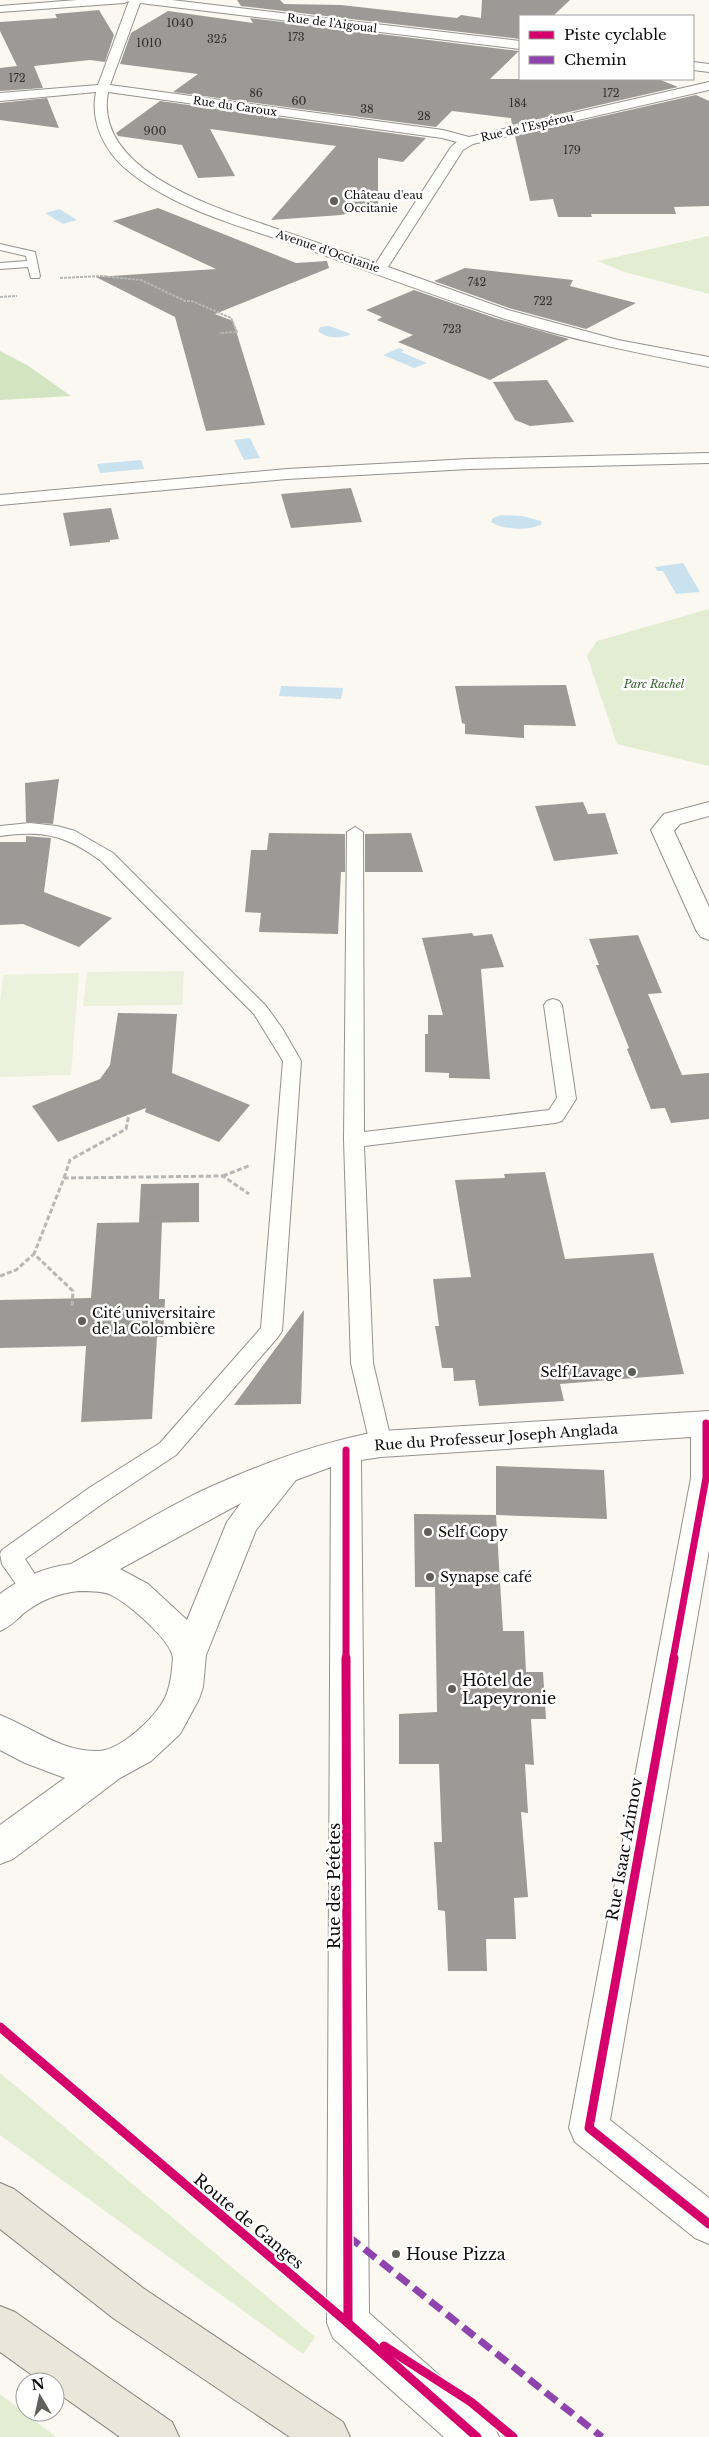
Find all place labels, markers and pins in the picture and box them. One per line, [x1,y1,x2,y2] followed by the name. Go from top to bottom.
[344,188,424,215] place label: Château d'eau Occitanie
[328,195,340,207] marker: Château d'eau Occitanie
[92,1304,216,1338] place label: Cité universitaire de la Colombière
[76,1315,88,1327] marker: Cité universitaire de la Colombière
[540,1363,622,1381] place label: Self Lavage
[626,1366,638,1378] marker: Self Lavage
[438,1523,508,1541] place label: Self Copy
[422,1526,434,1538] marker: Self Copy
[440,1568,532,1586] place label: Synapse café
[424,1571,436,1583] marker: Synapse café
[462,1670,556,1708] place label: Hôtel de Lapeyronie
[446,1683,458,1695] marker: Hôtel de Lapeyronie
[406,2244,506,2264] place label: House Pizza
[390,2248,402,2260] marker: House Pizza

